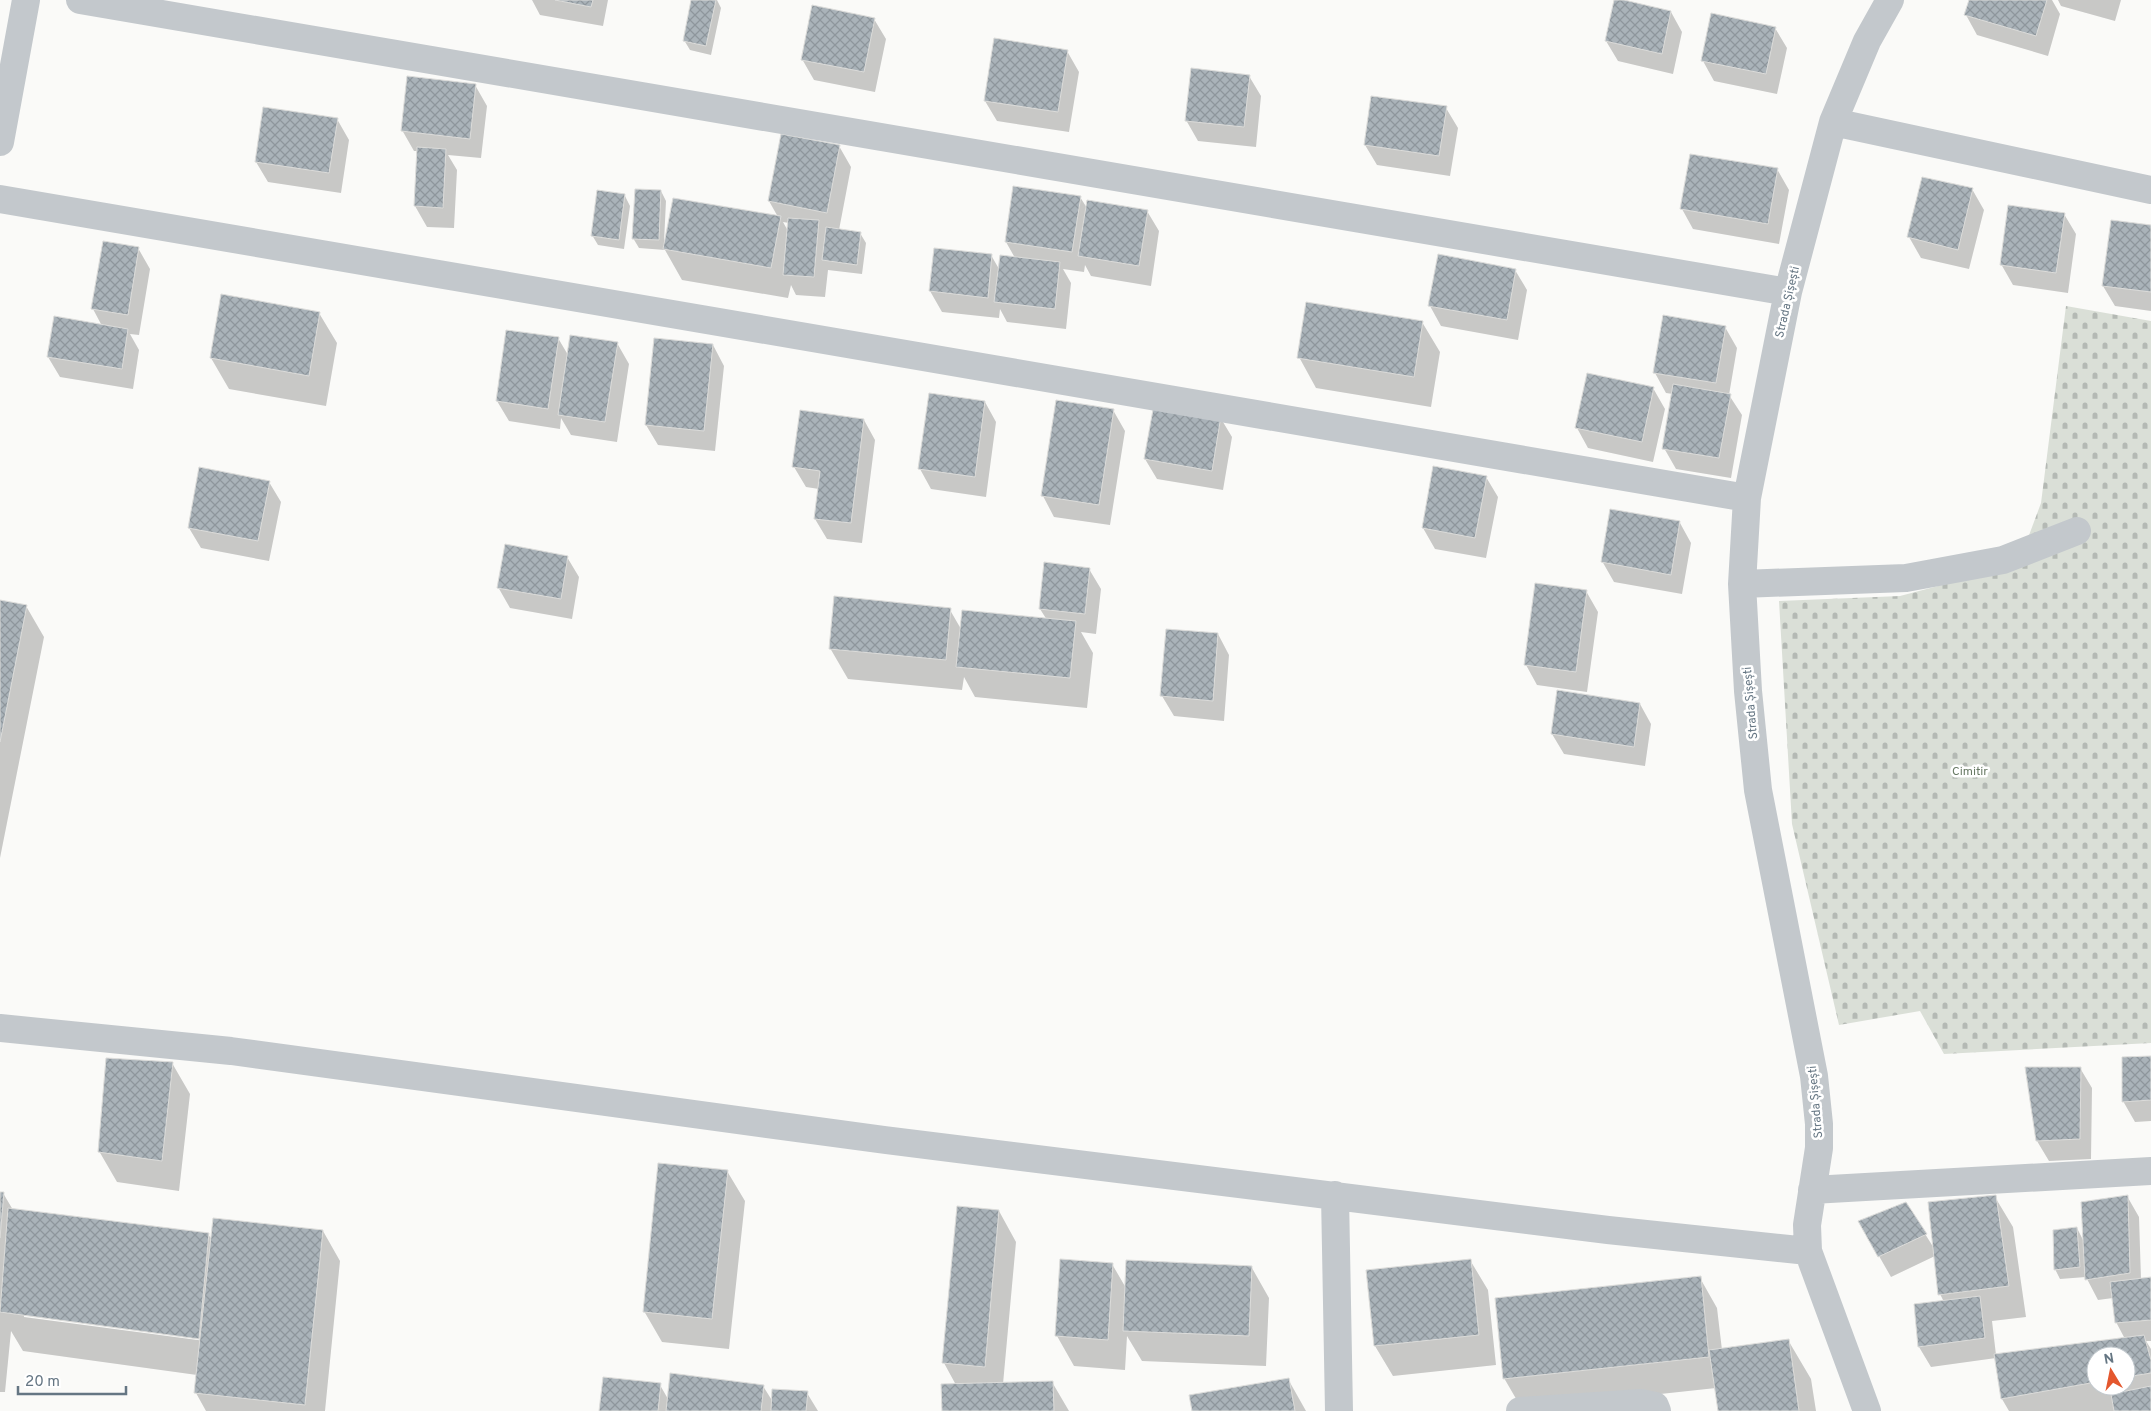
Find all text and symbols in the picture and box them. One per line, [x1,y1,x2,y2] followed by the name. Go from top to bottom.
[1772,265,1804,340] street label: Strada Șișești
[1740,666,1762,740] street label: Strada Șișești
[1952,764,1988,780] park label: Cimitir
[1805,1065,1827,1139] street label: Strada Șișești
[2086,1346,2136,1396] north arrow
[2103,1350,2115,1369] text: N
[18,1364,125,1396] scale bar
[25,1373,60,1392] text: 20 m

